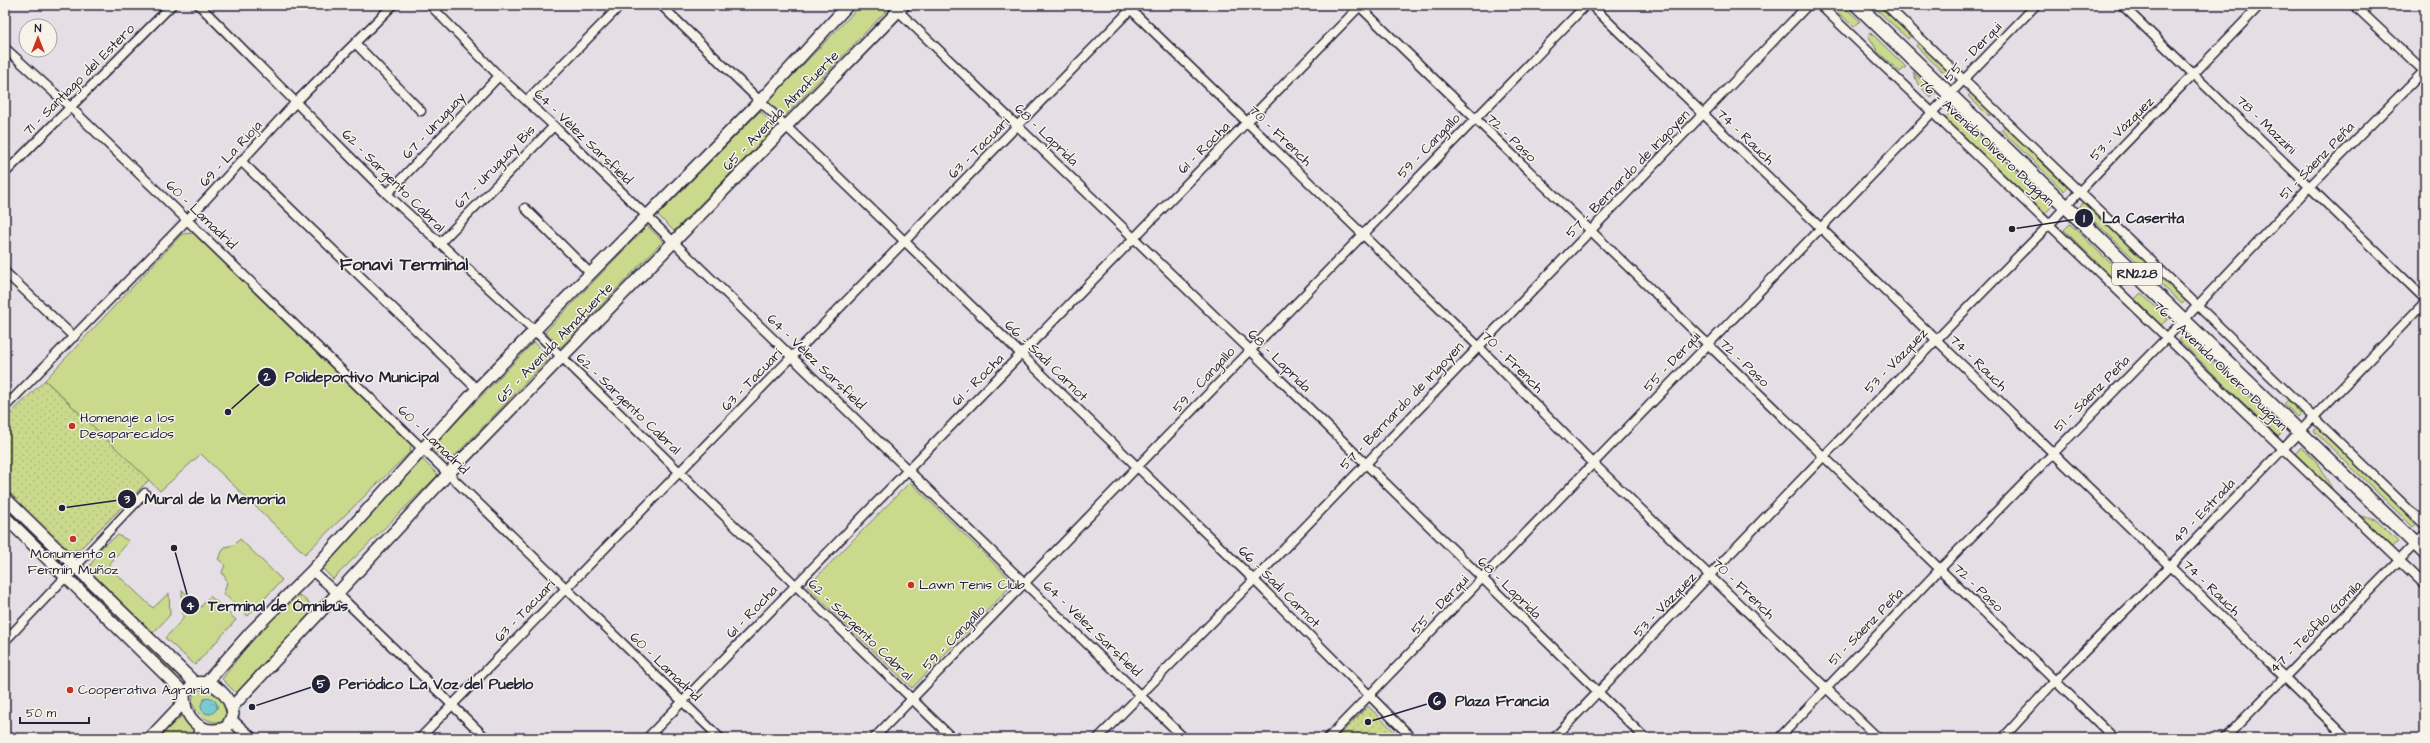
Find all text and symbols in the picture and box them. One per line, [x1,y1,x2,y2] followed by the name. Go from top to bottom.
[18,18,58,58] north arrow
[1939,18,2007,86] street label: 55 - Derqui
[18,19,140,141] street label: 71 - Santiago del Estero
[35,21,42,36] text: N
[718,46,844,176] street label: 65 - Avenida Almafuerte
[1913,73,2059,211] street label: 76 - Avenida Olivero Duggan
[529,84,637,190] street label: 64 - Vélez Sarsfield
[398,88,470,164] street label: 67 - Uruguay
[2231,91,2301,159] street label: 78 - Mazzini
[2085,92,2159,166] street label: 53 - Vázquez
[1009,99,1083,171] street label: 68 - Laprida
[1244,101,1316,171] street label: 70 - French
[1712,104,1779,170] street label: 74 - Rauch
[1561,105,1695,243] street label: 57 - Bernardo de Irigoyen
[1393,109,1465,183] street label: 59 - Cangallo
[1481,109,1541,167] street label: 72 - Paso
[944,112,1015,183] street label: 63 - Tacuarí
[195,116,267,192] street label: 69 - La Rioja
[1173,117,1235,179] street label: 61 - Rocha
[2275,118,2359,204] street label: 51 - Sáenz Peña
[450,121,540,213] street label: 67 - Uruguay Bis
[337,125,449,237] street label: 62 - Sargento Cabral
[161,176,241,254] street label: 60 - Lamadrid
[2074,204,2192,231] callout: La Caserita
[2102,208,2184,229] text: La Caserita
[2083,210,2085,227] text: 1
[340,252,468,277] district label: Fonavi Terminal
[2112,263,2162,285] road number: RN228
[492,278,618,408] street label: 65 - Avenida Almafuerte
[2148,296,2292,436] street label: 76 - Avenida Olivero Duggan
[762,309,870,415] street label: 64 - Vélez Sarsfield
[1000,316,1093,406] street label: 66 - Sadi Carnot
[1860,324,1932,398] street label: 53 - Vázquez
[1243,325,1315,397] street label: 68 - Laprida
[1476,326,1548,398] street label: 70 - French
[1639,327,1705,397] street label: 55 - Derqui
[1945,330,2012,396] street label: 74 - Rauch
[1714,334,1774,392] street label: 72 - Paso
[1335,337,1469,475] street label: 57 - Bernardo de Irigoyen
[1168,342,1240,418] street label: 59 - Cangallo
[717,344,788,416] street label: 63 - Tacuarí
[571,349,685,459] street label: 62 - Sargento Cabral
[947,349,1009,411] street label: 61 - Rocha
[2049,351,2135,437] street label: 51 - Sáenz Peña
[257,363,447,390] callout: Polideportivo Municipal
[285,367,440,388] text: Polideportivo Municipal
[263,369,271,386] text: 2
[393,401,473,479] street label: 60 - Lamadrid
[80,408,174,444] place label: Homenaje a los Desaparecidos
[67,421,77,431] marker: Homenaje a los Desaparecidos
[2168,474,2240,548] street label: 49 - Estrada
[117,486,294,513] callout: Mural de la Memoria
[145,489,286,510] text: Mural de la Memoria
[123,491,131,508] text: 3
[68,534,78,544] marker: Monumento a Fermín Muñoz
[1233,541,1325,633] street label: 66 - Sadi Carnot
[27,544,119,580] place label: Monumento a Fermín Muñoz
[1472,552,1546,624] street label: 68 - Laprida
[1707,554,1779,624] street label: 70 - French
[2178,555,2245,621] street label: 74 - Rauch
[1948,559,2008,617] street label: 72 - Paso
[1629,568,1701,642] street label: 53 - Vázquez
[1406,571,1474,639] street label: 55 - Derqui
[490,575,561,647] street label: 63 - Tacuarí
[803,575,917,685] street label: 62 - Sargento Cabral
[919,575,1025,595] place label: Lawn Tenis Club
[1038,576,1146,682] street label: 64 - Vélez Sarsfield
[2265,576,2367,678] street label: 47 - Teófilo Gomila
[906,580,916,590] marker: Lawn Tenis Club
[722,581,782,643] street label: 61 - Rocha
[1824,584,1908,670] street label: 51 - Sáenz Peña
[180,592,356,619] callout: Terminal de Ómnibus
[207,596,348,617] text: Terminal de Ómnibus
[186,598,195,615] text: 4
[918,601,990,675] street label: 59 - Cangallo
[625,628,705,706] street label: 60 - Lamadrid
[311,670,541,697] callout: Periódico La Voz del Pueblo
[339,674,534,695] text: Periódico La Voz del Pueblo
[317,676,326,693] text: 5
[78,680,210,700] place label: Cooperativa Agraria
[65,685,75,695] marker: Cooperativa Agraria
[1427,688,1557,715] callout: Plaza Francia
[1455,691,1549,712] text: Plaza Francia
[1433,693,1441,710] text: 6
[20,699,89,725] scale bar
[26,705,57,722] text: 50 m

